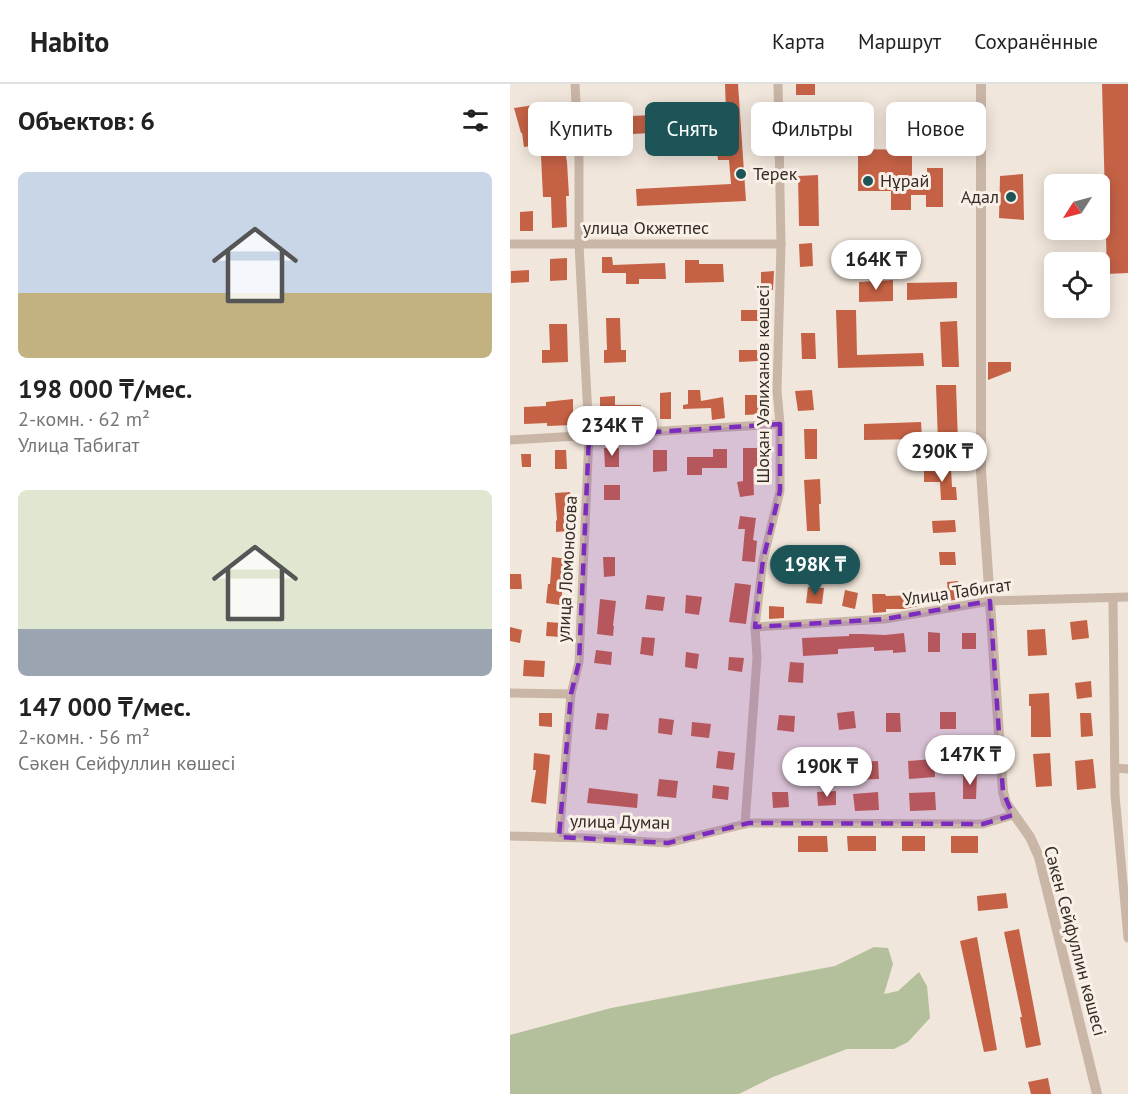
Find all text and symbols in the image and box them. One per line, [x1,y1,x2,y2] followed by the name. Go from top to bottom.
[30,23,109,60] text: Habito
[772,28,825,55] text: Карта
[858,28,941,55] text: Маршрут
[974,28,1098,55] text: Сохранённые
[528,102,633,156] chip: Купить
[645,102,739,156] chip: Снять
[751,102,874,156] chip: Фильтры
[886,102,986,156] chip: Новое
[18,104,155,137] text: Объектов: 6
[459,104,492,137] icon: filters
[753,162,798,185] place label: Терек
[734,167,748,181] marker: Терек
[880,169,929,192] place label: Нұрай
[861,174,875,188] marker: Нұрай
[1044,174,1110,240] north arrow
[1044,174,1110,318] map controls
[961,185,999,208] place label: Адал
[1004,190,1018,204] marker: Адал
[201,211,309,319] icon: home
[583,216,709,239] street label: улица Окжетпес
[827,240,925,291] pin: 164K ₸
[845,246,907,272] text: 164K ₸
[1044,252,1110,318] button: locate
[751,285,774,483] street label: Шоқан Уәлиханов көшесі
[18,372,192,405] text: 198 000 ₸/мес.
[18,406,150,432] text: 2-комн. · 62 m²
[563,406,661,457] pin: 234K ₸
[581,412,643,438] text: 234K ₸
[18,432,140,458] text: Улица Табигат
[893,432,991,483] pin: 290K ₸
[911,438,973,464] text: 290K ₸
[551,495,582,643] street label: улица Ломоносова
[201,529,309,637] icon: home
[766,545,864,596] pin: 198K ₸
[784,551,846,577] text: 198K ₸
[901,572,1014,611] street label: Улица Табигат
[18,690,191,723] text: 147 000 ₸/мес.
[18,724,150,750] text: 2-комн. · 56 m²
[921,735,1019,786] pin: 147K ₸
[939,741,1001,767] text: 147K ₸
[778,747,876,798] pin: 190K ₸
[18,750,236,776] text: Сәкен Сейфуллин көшесі
[796,753,858,779] text: 190K ₸
[570,809,670,834] street label: улица Думан
[1039,843,1112,1038] street label: Сәкен Сейфуллин көшесі

